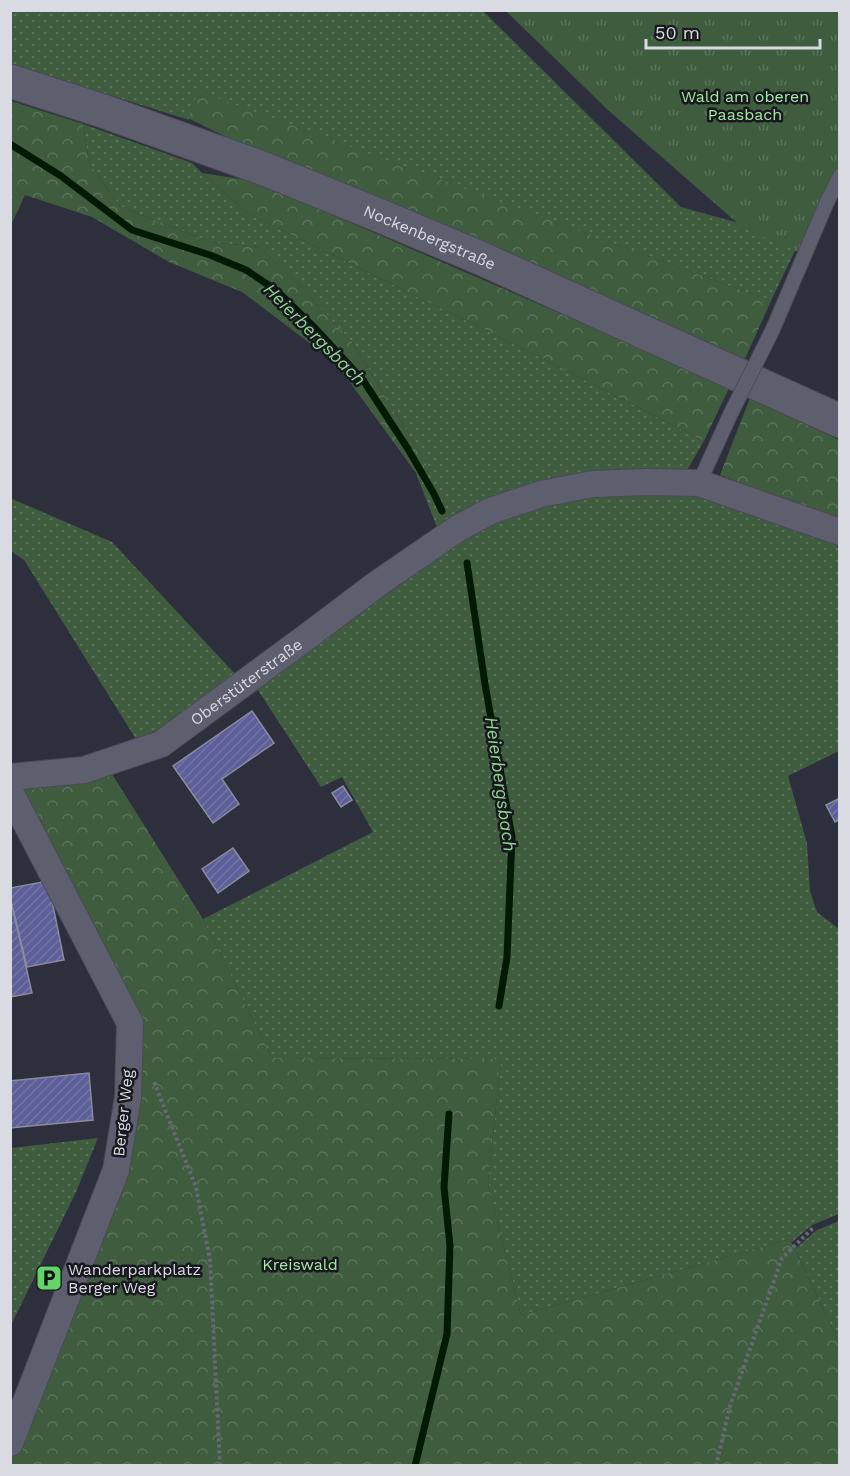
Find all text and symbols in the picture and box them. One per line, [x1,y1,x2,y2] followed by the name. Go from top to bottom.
[646,12,820,50] scale bar
[655,22,700,43] text: 50 m
[681,87,809,124] park label: Wald am oberen Paasbach
[361,201,499,273] street label: Nockenbergstraße
[260,279,370,389] water label: Heierbergsbach
[186,634,306,729] street label: Oberstüterstraße
[481,715,521,853] water label: Heierbergsbach
[109,1068,137,1157] street label: Berger Weg
[262,1255,338,1274] park label: Kreiswald
[68,1260,201,1297] place label: Wanderparkplatz Berger Weg
[34,1263,64,1293] parking icon: Wanderparkplatz Berger Weg

